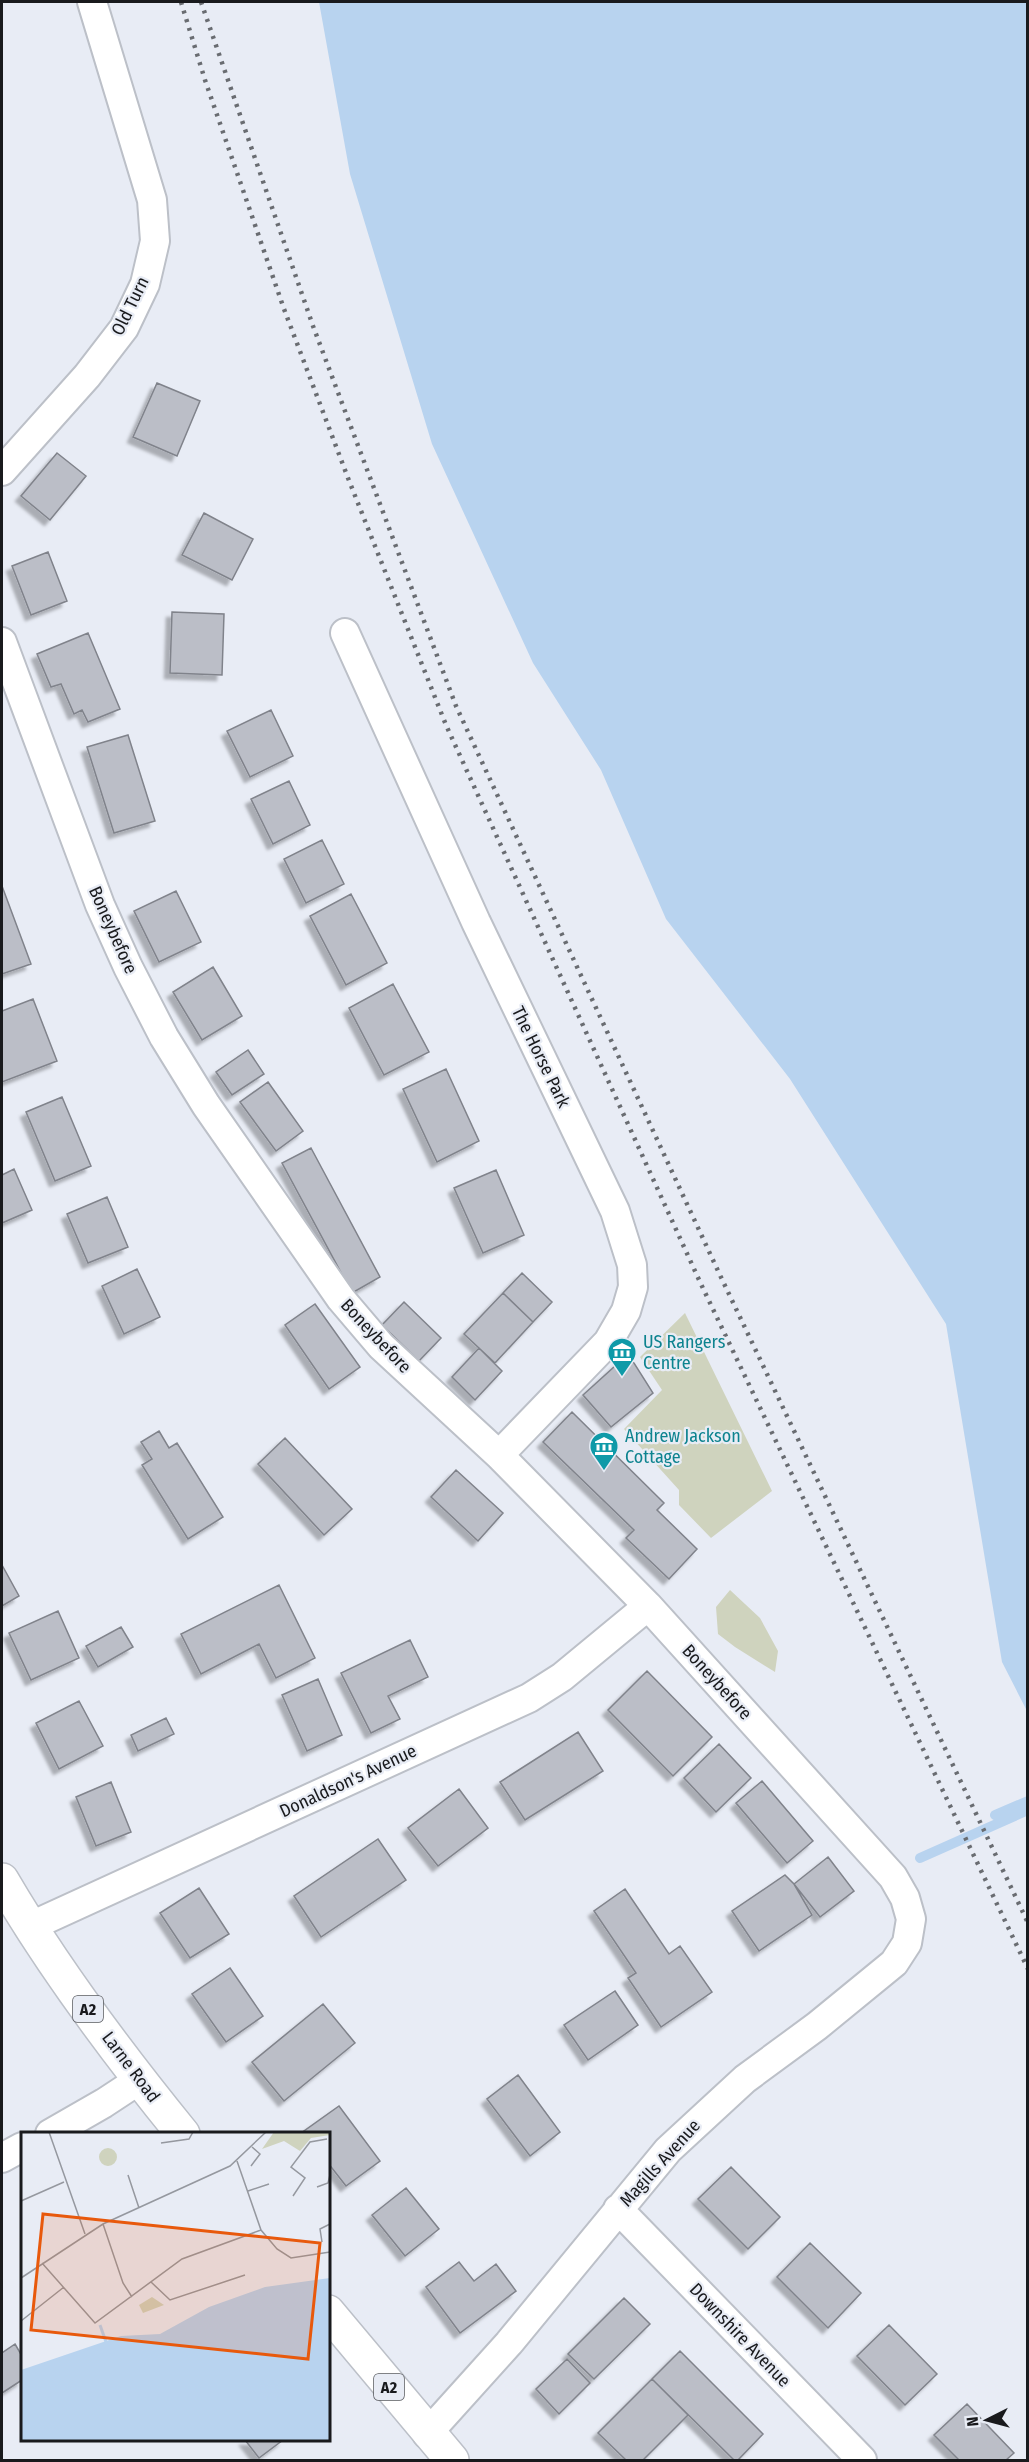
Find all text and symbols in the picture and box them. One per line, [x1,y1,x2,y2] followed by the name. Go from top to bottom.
[106,273,154,339] street label: Old Turn
[84,883,142,977] street label: Boneybefore
[507,1003,575,1112] street label: The Horse Park
[336,1294,416,1378] street label: Boneybefore
[643,1331,726,1374] place label: US Rangers Centre
[606,1336,638,1378] museum icon: US Rangers Centre
[625,1425,741,1468] place label: Andrew Jackson Cottage
[588,1430,620,1472] museum icon: Andrew Jackson Cottage
[678,1640,757,1724] street label: Boneybefore
[276,1740,420,1822] street label: Donaldson's Avenue
[73,1996,103,2022] road number: A2
[97,2027,165,2107] street label: Larne Road
[615,2115,705,2211] street label: Magills Avenue
[21,2132,330,2441] inset map
[685,2278,795,2392] street label: Downshire Avenue
[374,2374,404,2400] road number: A2
[957,2390,1017,2450] north arrow
[963,2416,983,2427] text: N

